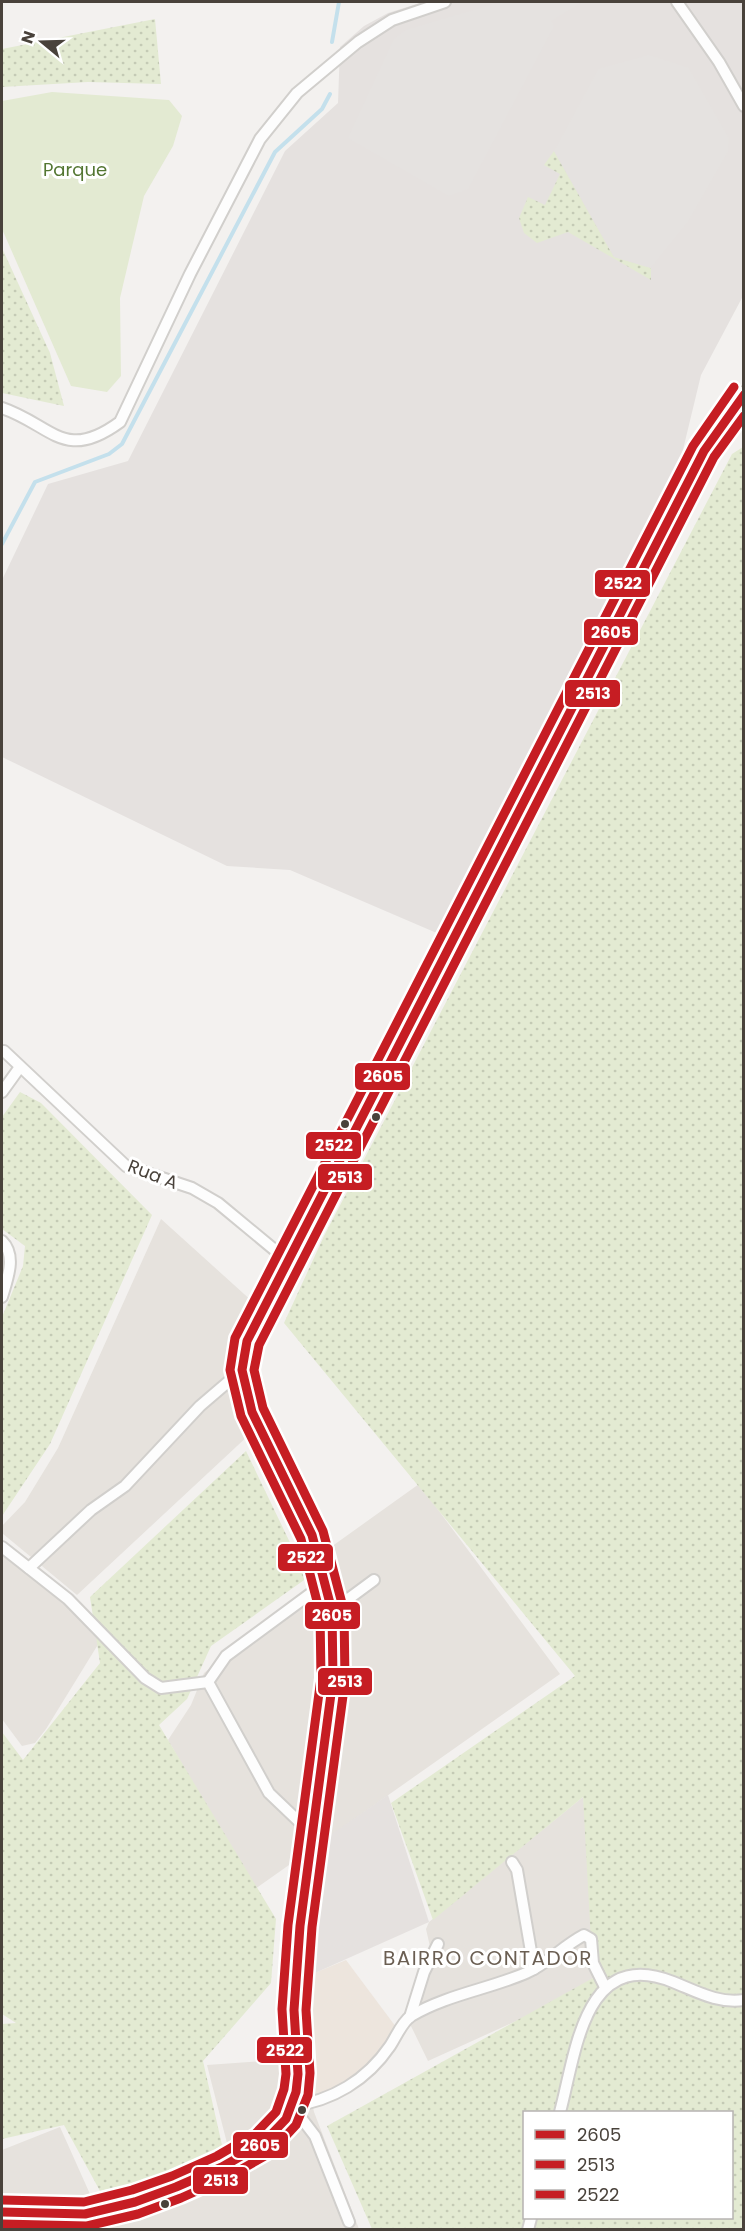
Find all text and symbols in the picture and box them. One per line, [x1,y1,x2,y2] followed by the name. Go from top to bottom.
[12,12,72,72] north arrow
[15,28,41,47] text: N
[43,157,107,182] park label: Parque
[594,569,651,598] line badge: 2522
[604,572,642,595] text: 2522
[583,618,639,646] line badge: 2605
[591,621,631,644] text: 2605
[564,679,621,708] line badge: 2513
[575,682,611,705] text: 2513
[354,1062,411,1091] line badge: 2605
[363,1065,403,1088] text: 2605
[370,1111,382,1123] unlabelled marker
[339,1118,351,1130] unlabelled marker
[305,1131,362,1160] line badge: 2522
[315,1134,353,1157] text: 2522
[124,1153,182,1195] street label: Rua A
[317,1163,373,1191] line badge: 2513
[327,1166,363,1189] text: 2513
[277,1543,334,1572] line badge: 2522
[287,1546,325,1569] text: 2522
[304,1601,361,1630] line badge: 2605
[312,1604,352,1627] text: 2605
[317,1667,373,1696] line badge: 2513
[327,1670,363,1693] text: 2513
[383,1944,593,1972] district label: BAIRRO CONTADOR
[256,2036,313,2064] line badge: 2522
[266,2039,304,2062] text: 2522
[296,2104,308,2116] unlabelled marker
[523,2111,733,2219] legend
[577,2122,621,2147] text: 2605
[232,2131,289,2159] line badge: 2605
[240,2134,280,2157] text: 2605
[577,2152,615,2177] text: 2513
[192,2166,249,2195] line badge: 2513
[203,2169,239,2192] text: 2513
[577,2182,619,2207] text: 2522
[159,2198,171,2210] unlabelled marker

